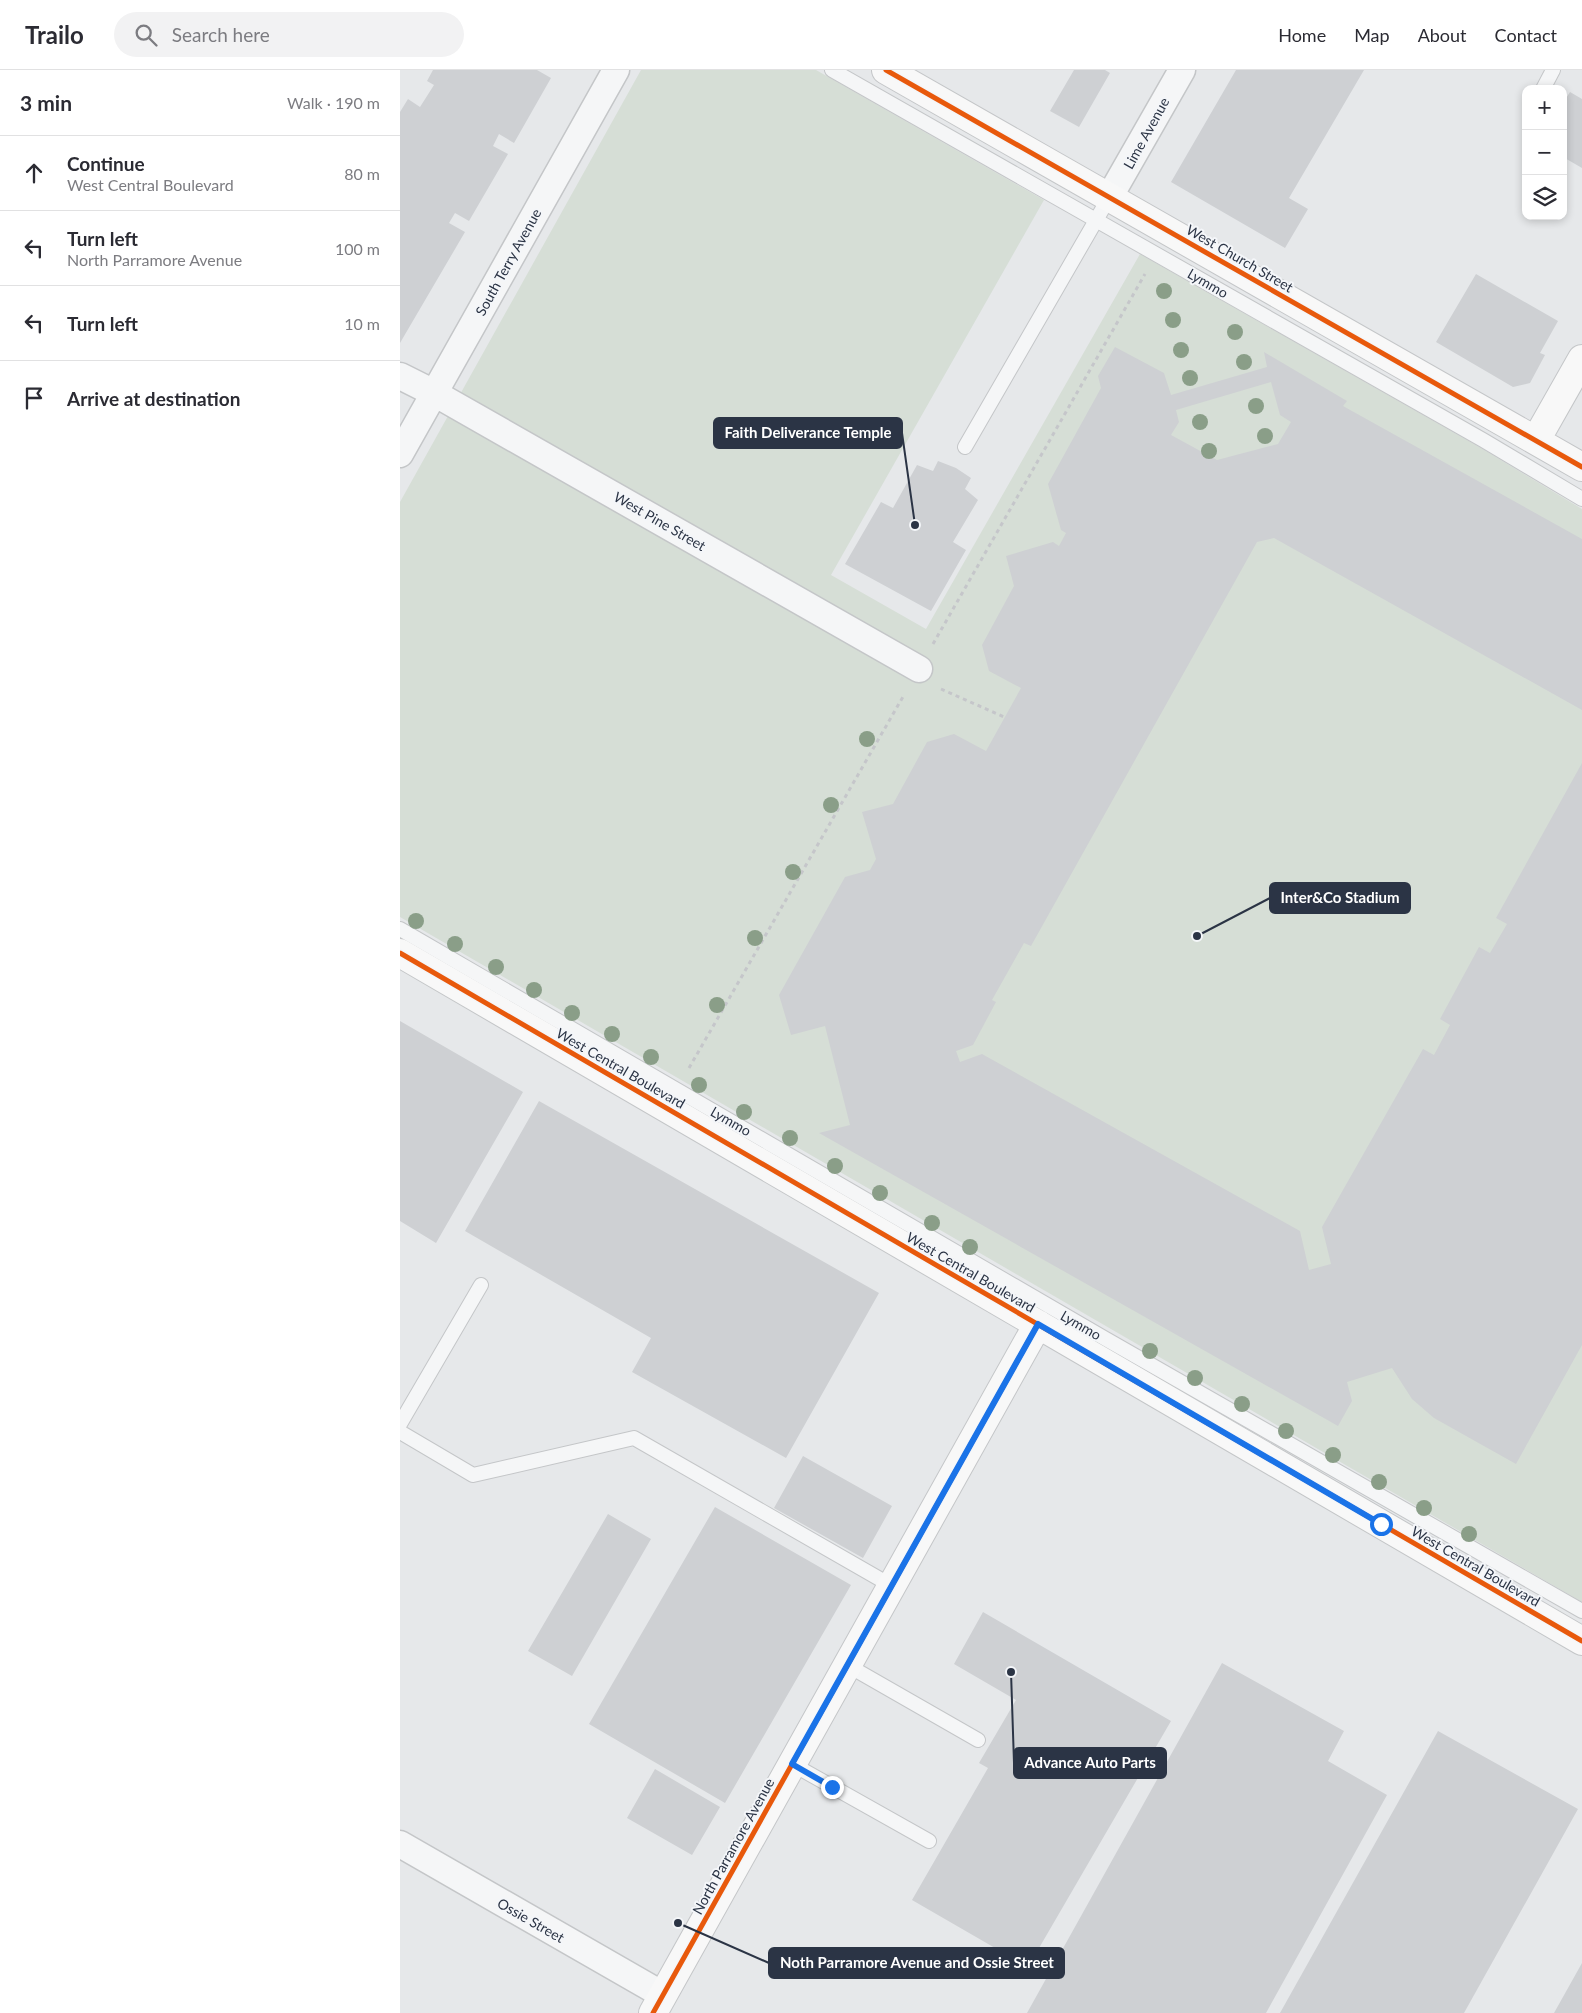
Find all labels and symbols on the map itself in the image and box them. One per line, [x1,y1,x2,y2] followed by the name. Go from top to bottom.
[1119,94,1173,172] street label: Lime Avenue
[472,205,544,319] street label: South Terry Avenue
[1184,221,1296,295] street label: West Church Street
[1185,265,1231,301] street label: Lymmo
[714,418,902,448] callout: Faith Deliverance Temple
[724,423,892,441] text: Faith Deliverance Temple
[611,488,709,554] street label: West Pine Street
[1270,883,1410,913] callout: Inter&Co Stadium
[1280,888,1400,906] text: Inter&Co Stadium
[554,1024,688,1112] street label: West Central Boulevard
[708,1103,754,1139] street label: Lymmo
[904,1228,1038,1316] street label: West Central Boulevard
[1058,1307,1104,1343] street label: Lymmo
[1370,1513,1393,1536] route start
[1409,1522,1543,1610] street label: West Central Boulevard
[1014,1748,1166,1778] callout: Advance Auto Parts
[1023,1753,1156,1771] text: Advance Auto Parts
[688,1775,778,1917] street label: North Parramore Avenue
[821,1776,844,1799] route end
[495,1894,567,1946] street label: Ossie Street
[769,1948,1064,1978] callout: Noth Parramore Avenue and Ossie Street
[780,1953,1054,1971] text: Noth Parramore Avenue and Ossie Street

